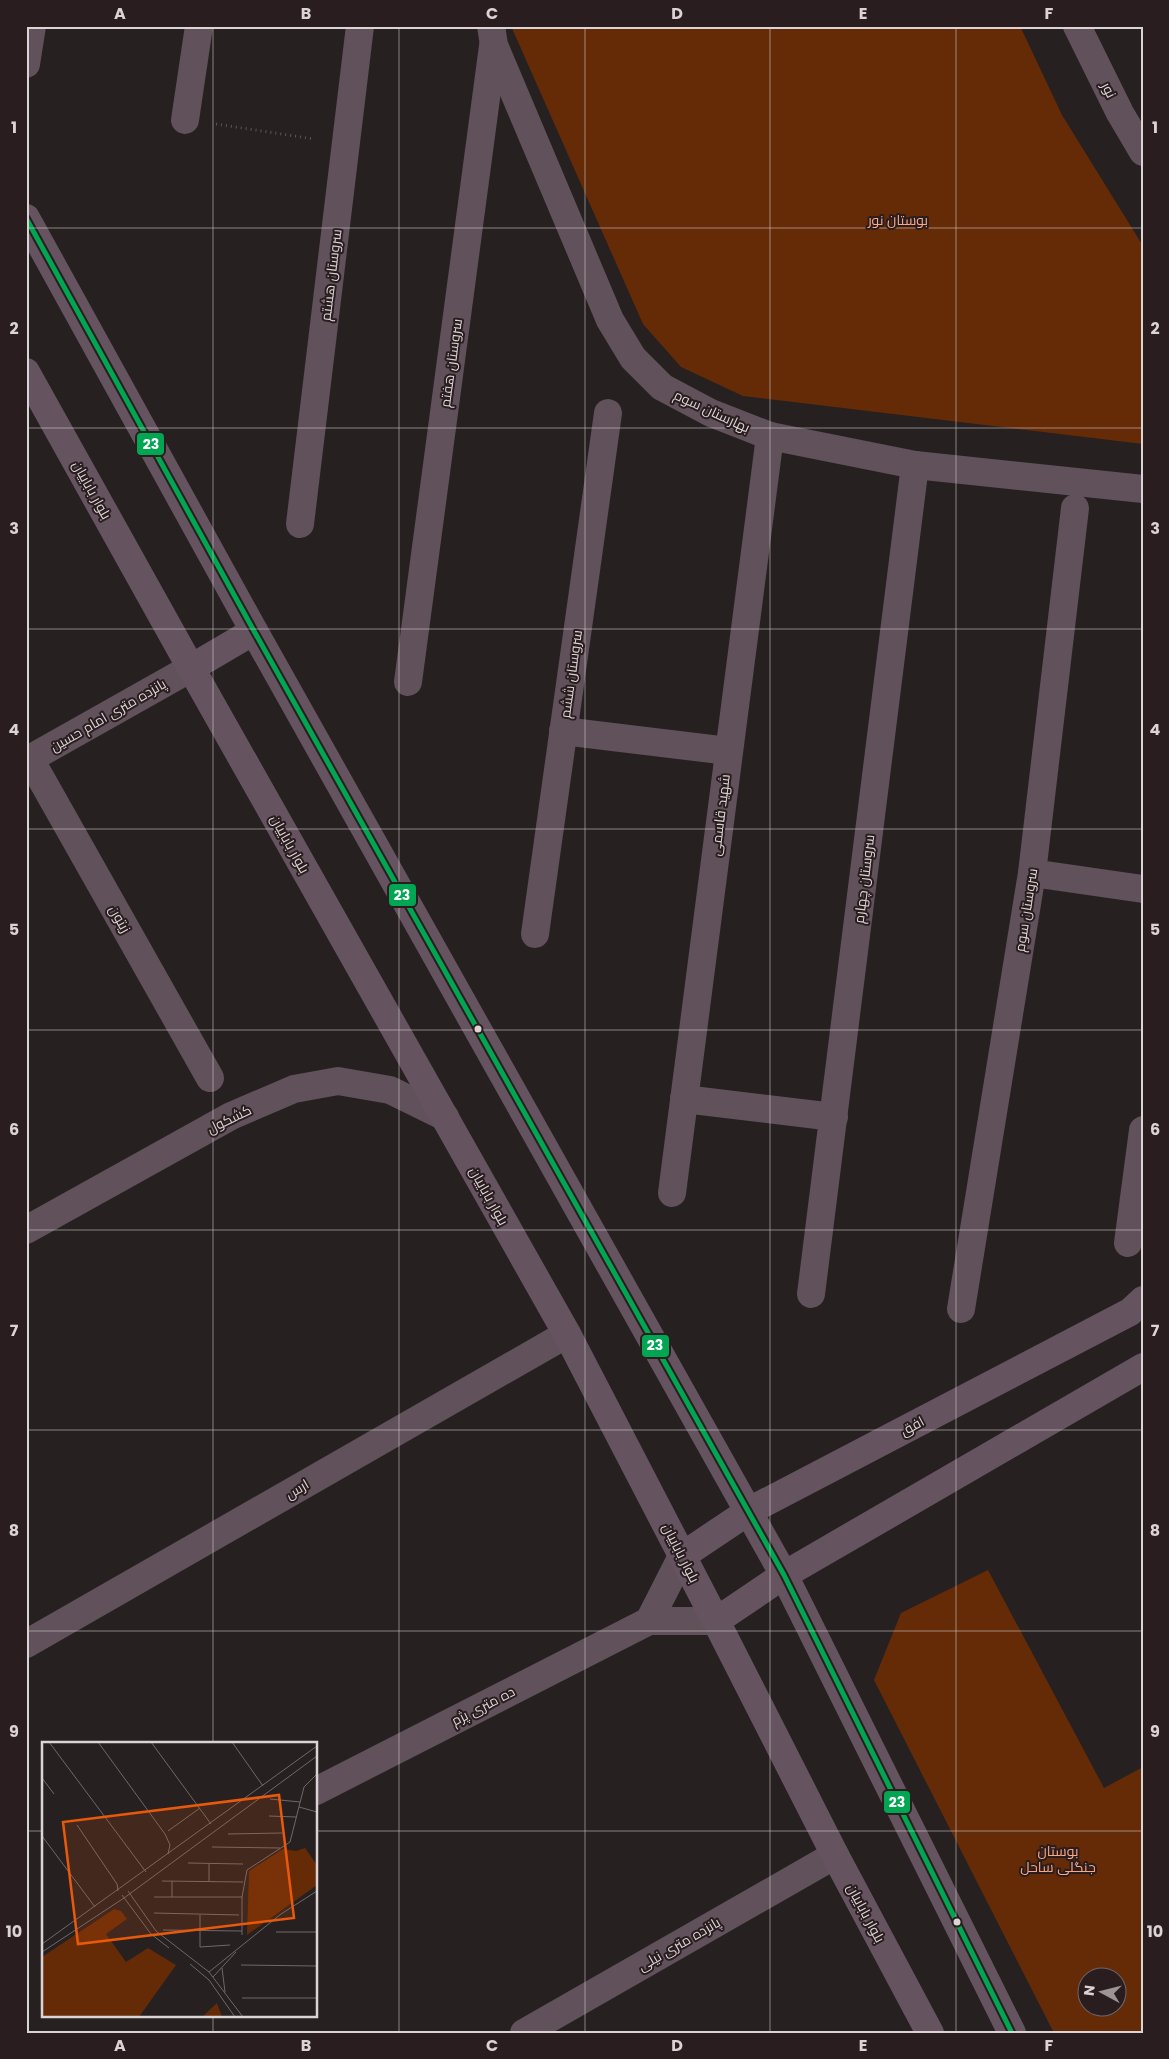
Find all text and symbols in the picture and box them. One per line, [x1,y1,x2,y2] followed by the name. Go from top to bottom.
[114,2,126,25] text: A
[301,2,311,25] text: B
[486,2,498,25] text: C
[671,2,683,25] text: D
[859,2,867,25] text: E
[1045,2,1054,25] text: F
[1096,78,1121,101] street label: نور
[11,116,17,139] text: 1
[1152,116,1158,139] text: 1
[867,210,928,230] park label: بوستان نور
[315,228,347,322] street label: سروستان هشتم
[9,317,19,340] text: 2
[435,317,467,409] street label: سروستان هفتم
[1150,317,1160,340] text: 2
[671,385,753,437] street label: بهارستان سوم
[136,432,165,456] line badge: 23
[143,434,159,454] text: 23
[68,457,116,523] street label: بلوار باباییان
[9,517,19,540] text: 3
[1150,517,1160,540] text: 3
[555,629,587,719] street label: سروستان ششم
[46,673,170,756] street label: پانزده متری امام حسین
[9,718,20,741] text: 4
[1150,718,1161,741] text: 4
[705,773,735,857] street label: شهید قاسمی
[266,811,314,877] street label: بلوار باباییان
[849,833,879,925] street label: سروستان چهارم
[1010,867,1042,953] street label: سروستان سوم
[388,883,417,907] line badge: 23
[394,885,410,905] text: 23
[104,901,136,937] street label: زیتون
[9,918,19,941] text: 5
[1150,918,1160,941] text: 5
[473,1024,483,1034] unlabelled marker
[203,1100,255,1138] street label: کشکول
[9,1118,19,1141] text: 6
[1150,1118,1160,1141] text: 6
[465,1163,513,1229] street label: بلوار باباییان
[10,1319,19,1342] text: 7
[1151,1319,1160,1342] text: 7
[641,1334,670,1358] line badge: 23
[647,1335,663,1355] text: 23
[896,1411,928,1441] street label: افق
[281,1474,313,1504] street label: ارس
[9,1519,19,1542] text: 8
[1150,1519,1160,1542] text: 8
[657,1520,705,1586] street label: بلوار باباییان
[448,1681,518,1731] street label: ده متری پژم
[9,1720,19,1743] text: 9
[1150,1720,1160,1743] text: 9
[42,1742,318,2016] inset map
[883,1790,911,1814] line badge: 23
[889,1792,905,1812] text: 23
[1020,1841,1096,1877] park label: بوستان جنگلی ساحل
[842,1880,890,1946] street label: بلوار باباییان
[634,1912,724,1976] street label: پانزده متری نیلی
[952,1917,962,1927] unlabelled marker
[6,1920,22,1943] text: 10
[1147,1920,1163,1943] text: 10
[1076,1966,1126,2016] north arrow
[1079,1984,1100,1997] text: N
[114,2034,126,2057] text: A
[301,2034,311,2057] text: B
[486,2034,498,2057] text: C
[671,2034,683,2057] text: D
[859,2034,867,2057] text: E
[1045,2034,1054,2057] text: F

